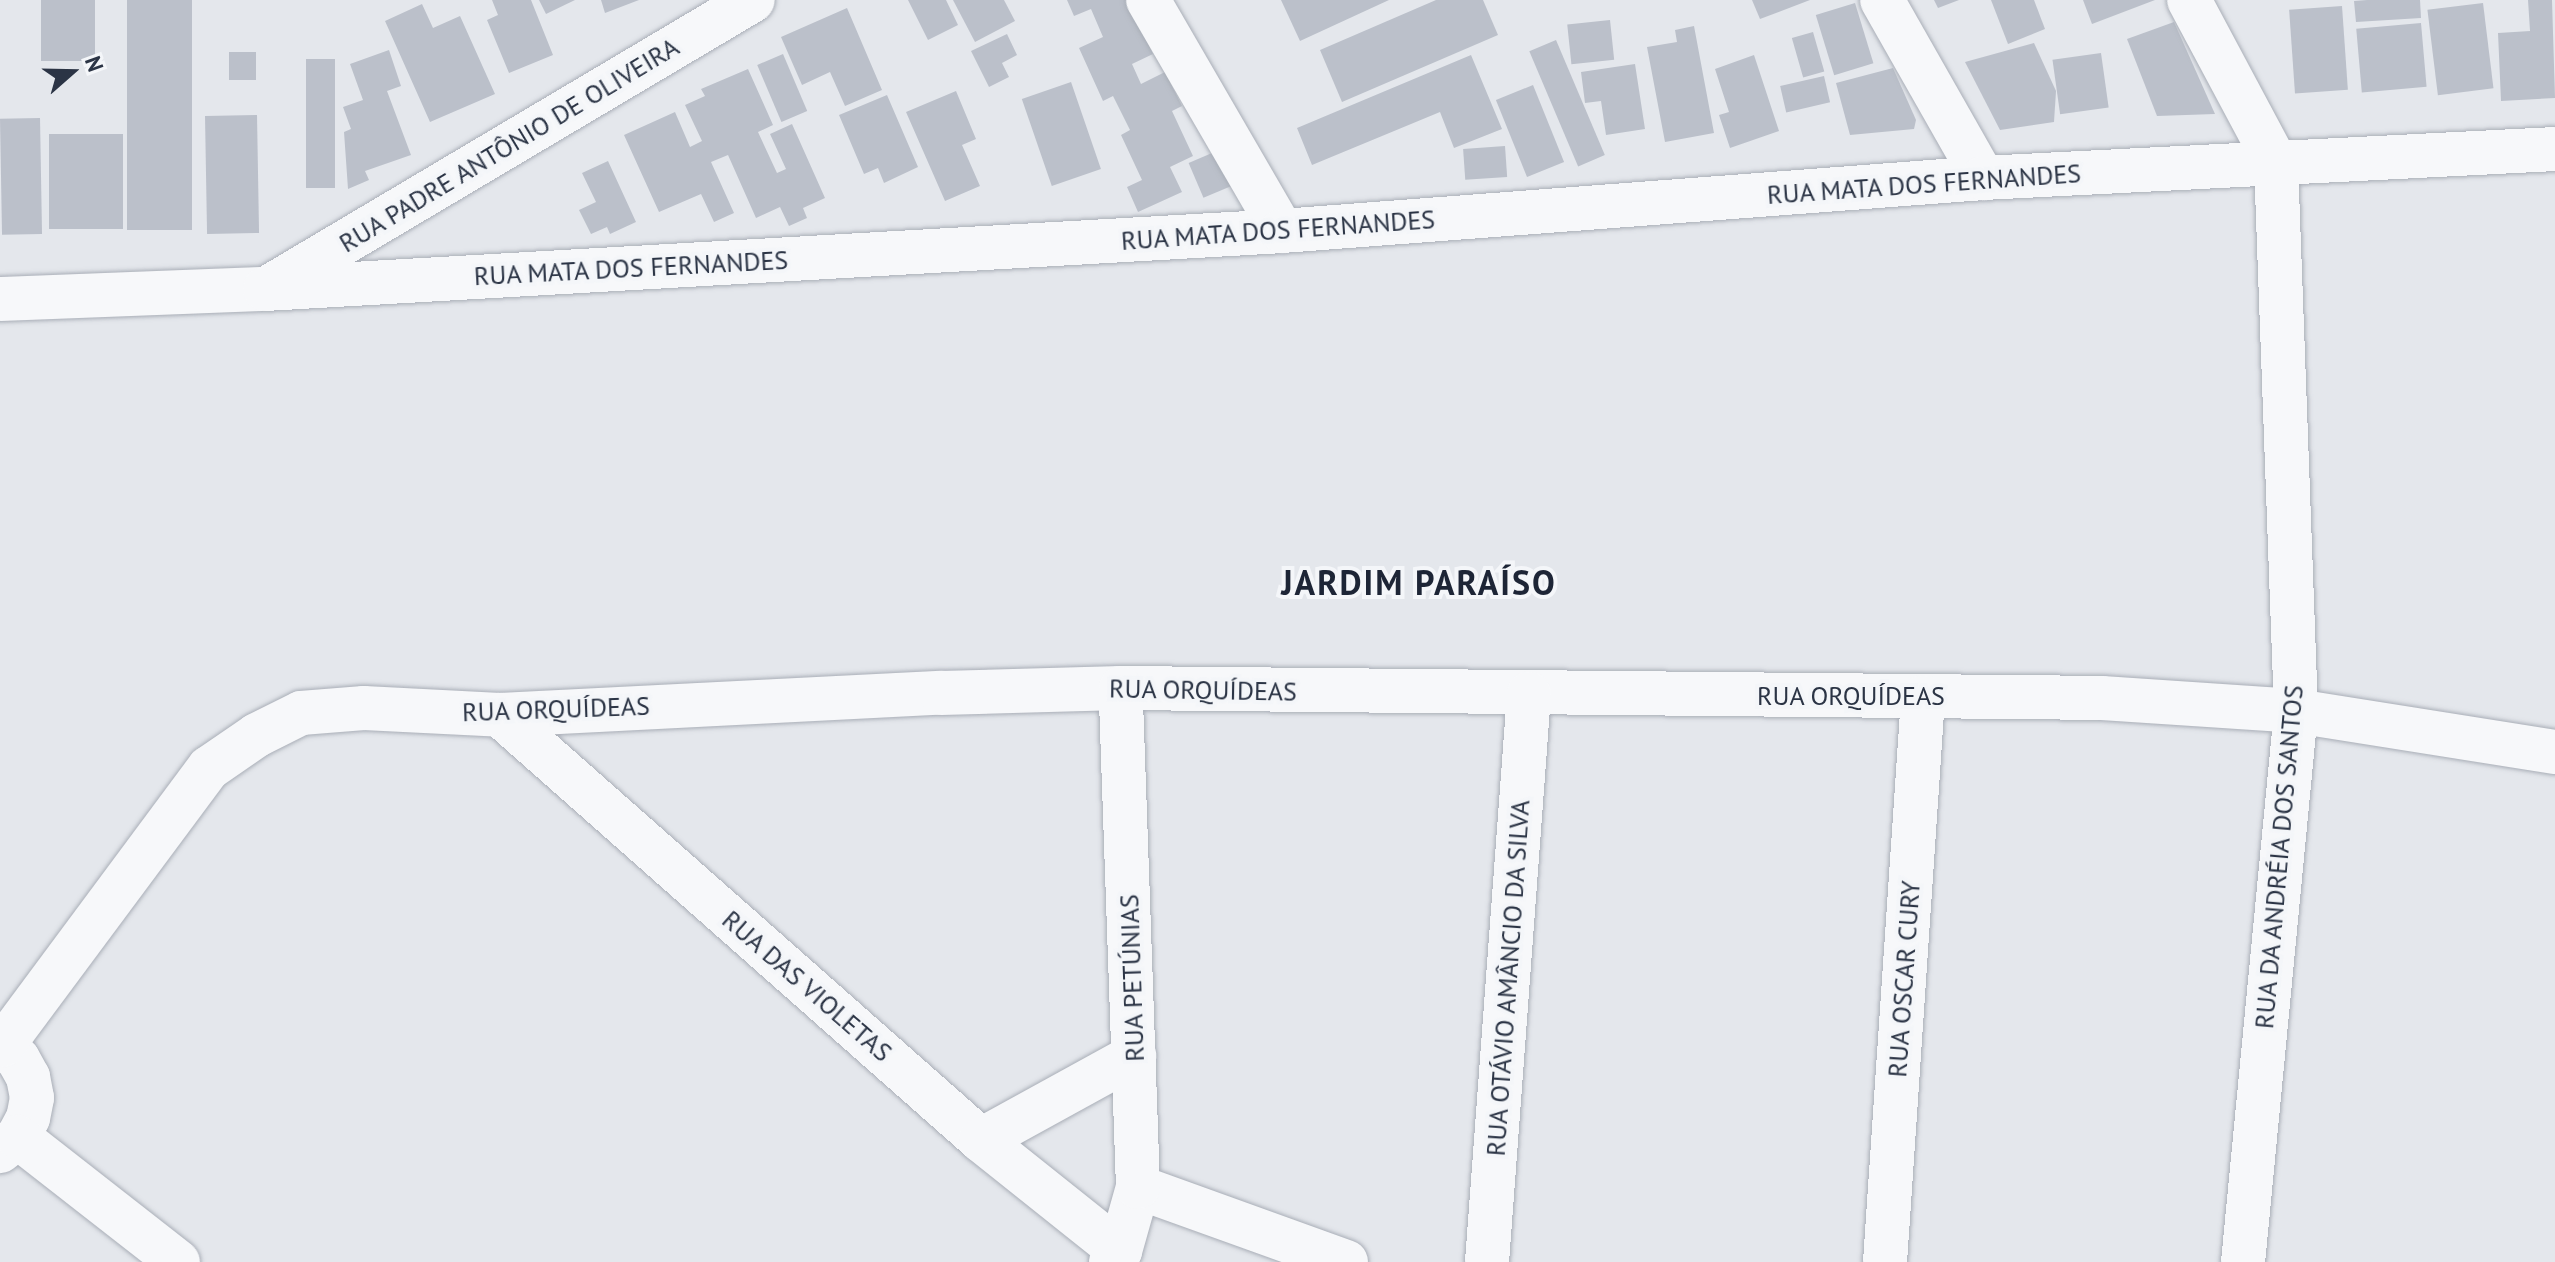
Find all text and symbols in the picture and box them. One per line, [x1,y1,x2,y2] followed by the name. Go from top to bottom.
[333,31,685,259] street label: RUA PADRE ANTÔNIO DE OLIVEIRA
[32,32,112,112] north arrow
[79,52,110,75] text: N
[1765,157,2083,211] street label: RUA MATA DOS FERNANDES
[1119,203,1437,257] street label: RUA MATA DOS FERNANDES
[472,244,790,292] street label: RUA MATA DOS FERNANDES
[1281,563,1557,603] district label: JARDIM PARAÍSO
[1108,673,1298,707] street label: RUA ORQUÍDEAS
[1757,680,1945,712] street label: RUA ORQUÍDEAS
[2248,682,2310,1032] street label: RUA DA ANDRÉIA DOS SANTOS
[461,690,651,728] street label: RUA ORQUÍDEAS
[1480,797,1536,1159] street label: RUA OTÁVIO AMÂNCIO DA SILVA
[1882,879,1926,1079] street label: RUA OSCAR CURY
[1113,893,1151,1063] street label: RUA PETÚNIAS
[715,903,899,1069] street label: RUA DAS VIOLETAS

